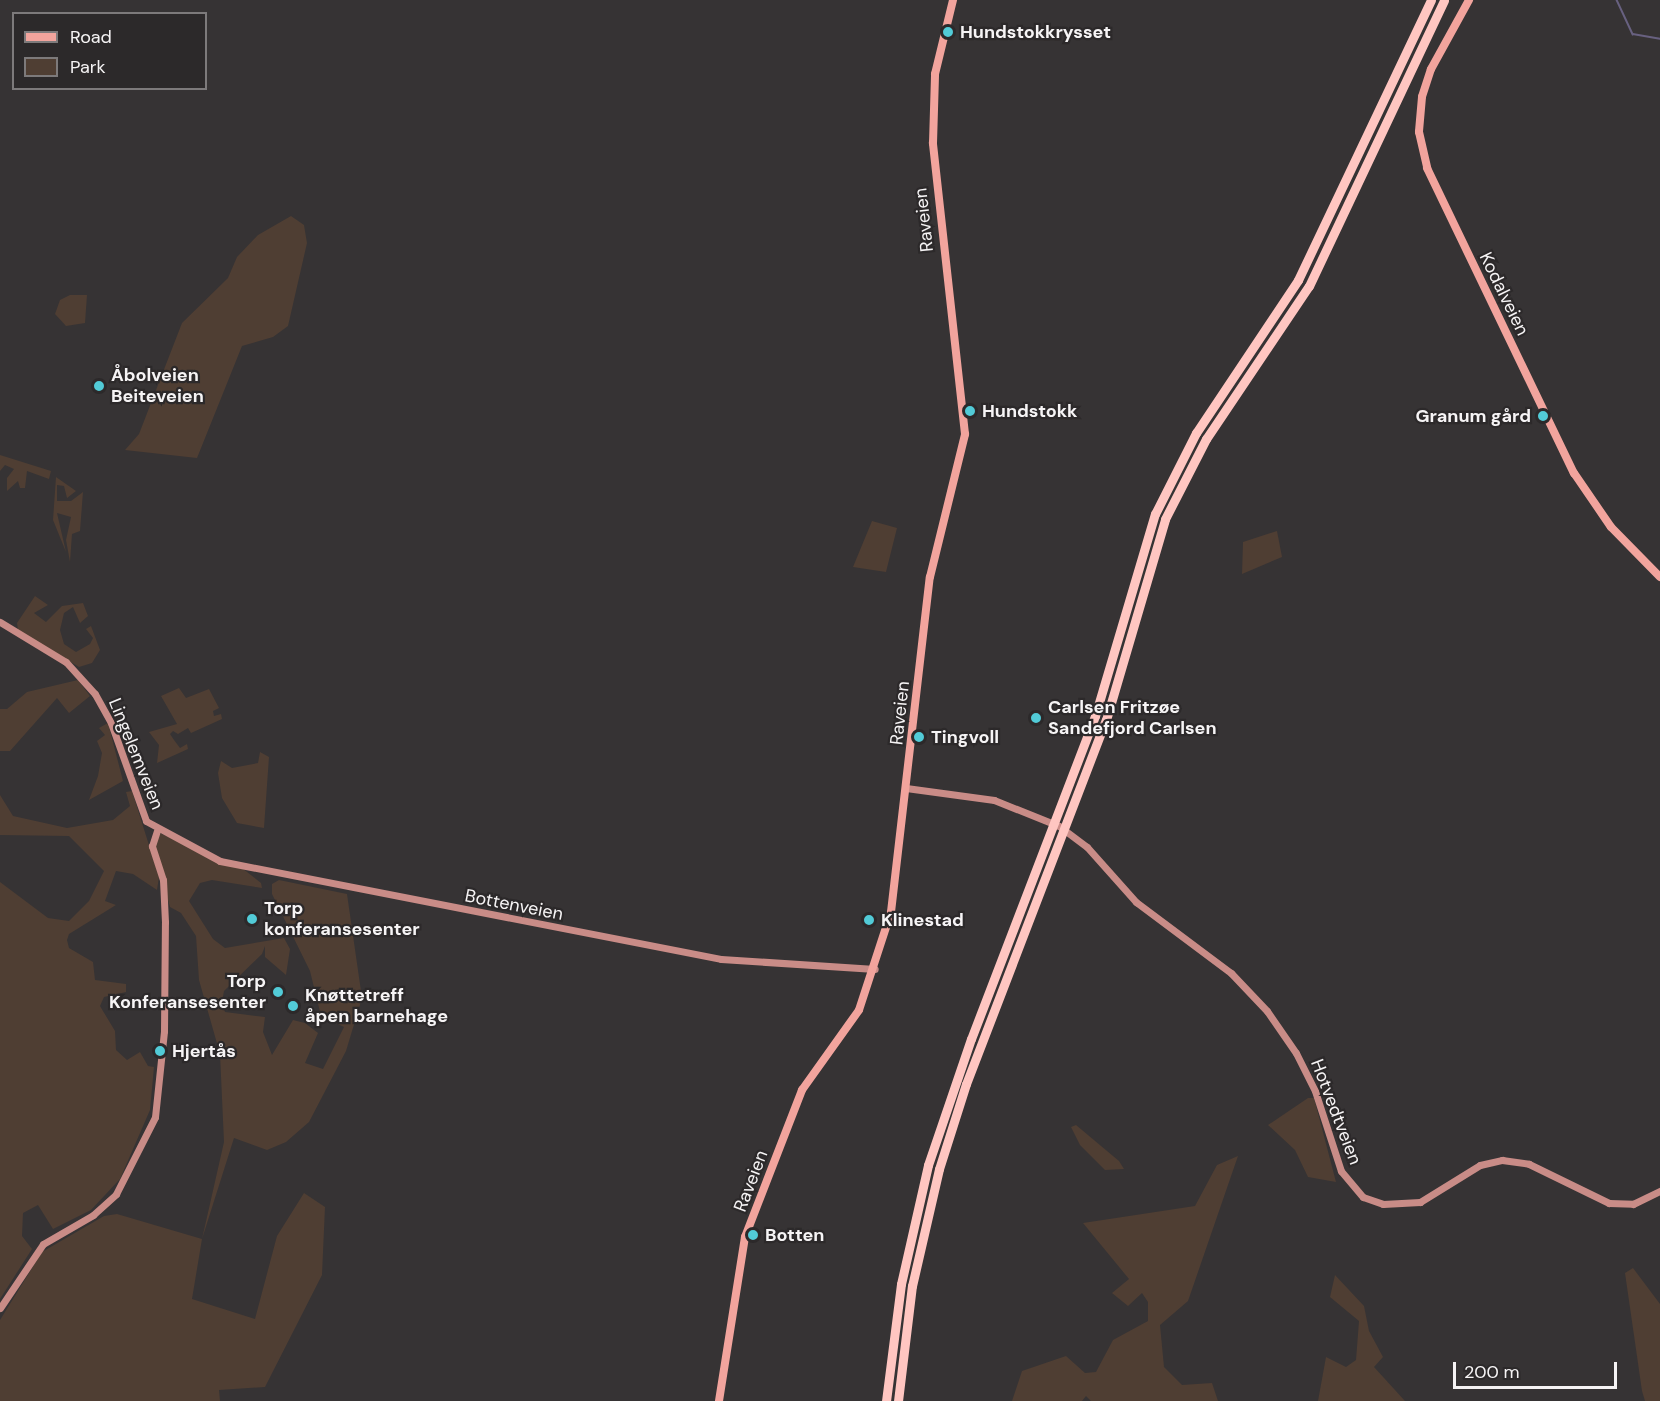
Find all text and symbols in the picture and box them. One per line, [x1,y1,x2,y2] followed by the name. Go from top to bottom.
[12,12,207,90] legend
[960,21,1111,43] place label: Hundstokkrysset
[70,25,112,49] text: Road
[941,25,955,39] marker: Hundstokkrysset
[70,55,106,79] text: Park
[910,187,938,253] street label: Raveien
[1475,249,1533,339] street label: Kodalveien
[111,365,204,407] place label: Åbolveien Beiteveien
[92,379,106,393] marker: Åbolveien Beiteveien
[982,400,1077,422] place label: Hundstokk
[963,404,977,418] marker: Hundstokk
[1415,405,1531,427] place label: Granum gård
[1536,409,1550,423] marker: Granum gård
[886,680,914,746] street label: Raveien
[104,695,168,813] street label: Lingelemveien
[1048,697,1217,740] place label: Carlsen Fritzøe Sandefjord Carlsen
[1029,711,1043,725] marker: Carlsen Fritzøe Sandefjord Carlsen
[931,726,999,748] place label: Tingvoll
[912,730,926,744] marker: Tingvoll
[463,885,565,925] street label: Bottenveien
[264,898,420,940] place label: Torp konferansesenter
[881,909,964,931] place label: Klinestad
[245,912,259,926] marker: Torp konferansesenter
[862,913,876,927] marker: Klinestad
[109,971,266,1014] place label: Torp Konferansesenter
[271,985,285,999] marker: Torp Konferansesenter
[305,985,448,1028] place label: Knøttetreff åpen barnehage
[286,999,300,1013] marker: Knøttetreff åpen barnehage
[172,1040,236,1062] place label: Hjertås
[153,1044,167,1058] marker: Hjertås
[1306,1056,1366,1168] street label: Hotvedtveien
[729,1147,773,1215] street label: Raveien
[765,1224,824,1246] place label: Botten
[746,1228,760,1242] marker: Botten
[1456,1350,1620,1388] scale bar
[1464,1360,1520,1384] text: 200 m

